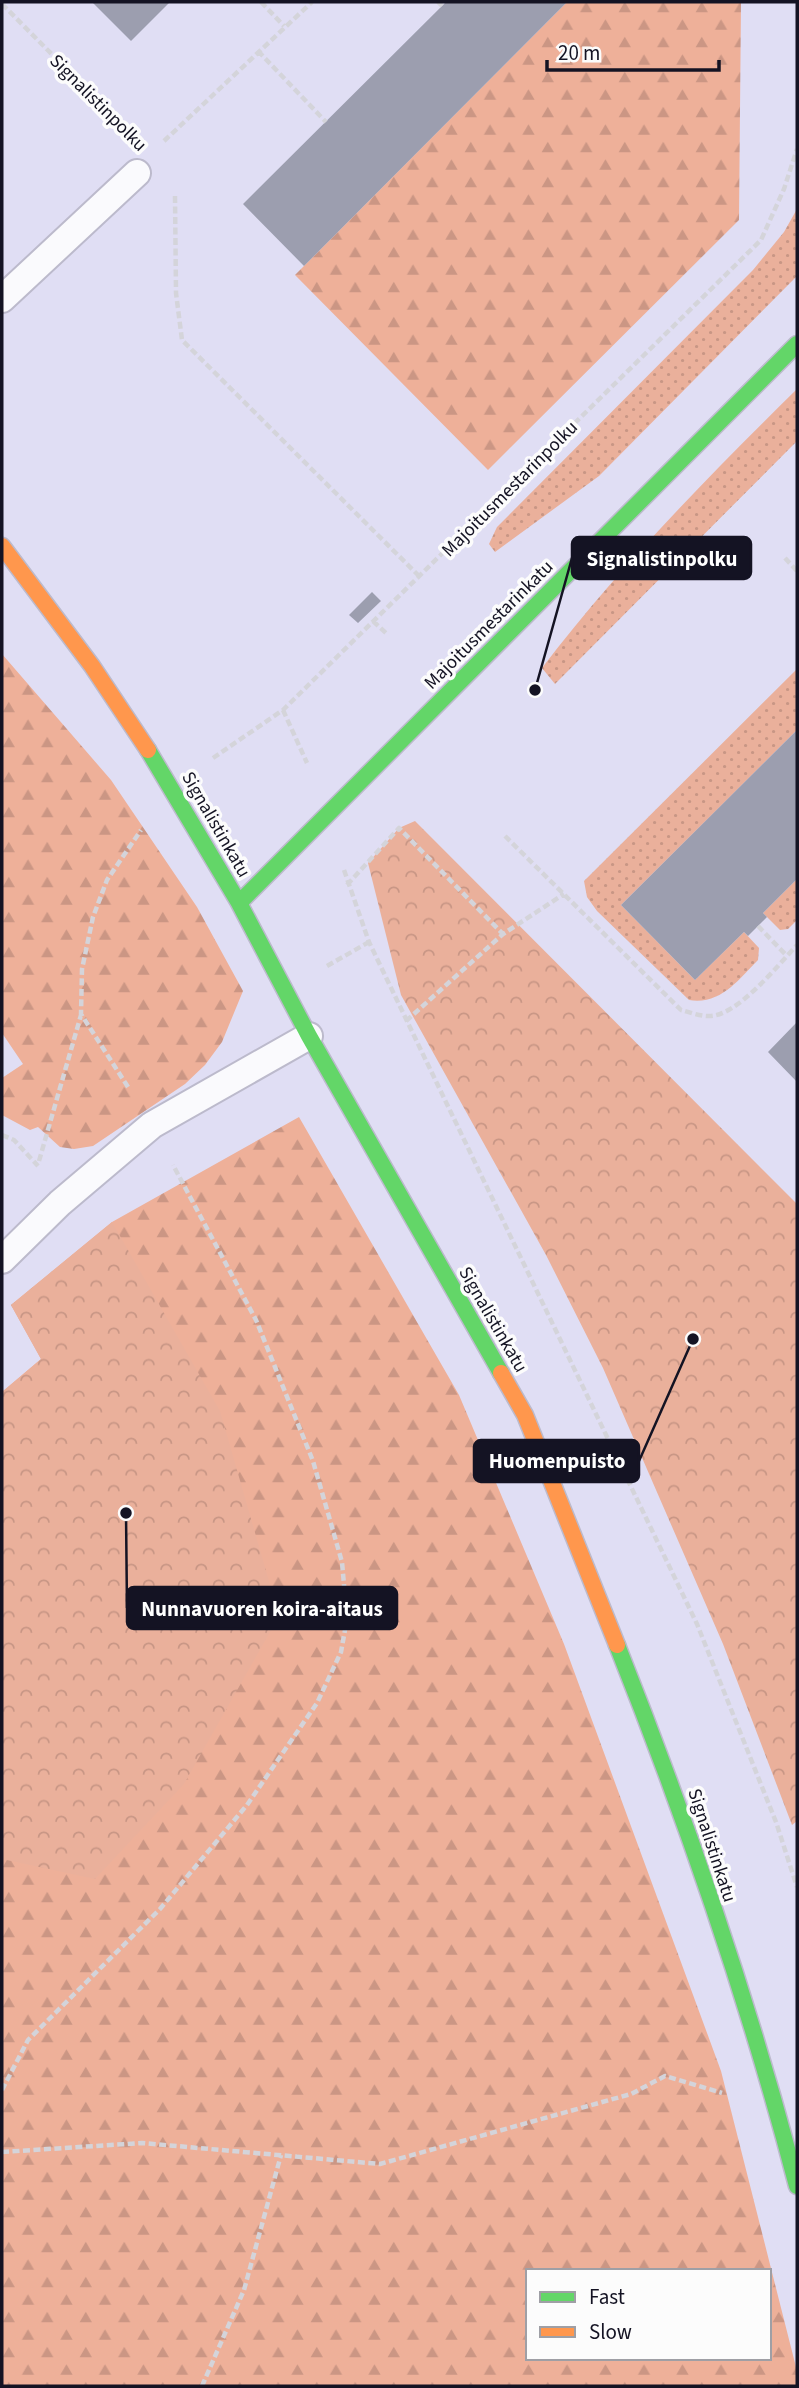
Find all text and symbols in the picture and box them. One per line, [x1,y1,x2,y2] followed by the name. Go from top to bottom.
[547,28,718,72] scale bar
[558,38,600,68] text: 20 m
[43,48,153,158] street label: Signalistinpolku
[436,415,584,563] street label: Majoitusmestarinpolku
[572,537,751,579] callout: Signalistinpolku
[586,544,738,574] text: Signalistinpolku
[418,554,560,696] street label: Majoitusmestarinkatu
[174,767,257,883] street label: Signalistinkatu
[451,1262,534,1378] street label: Signalistinkatu
[474,1440,639,1482] callout: Huomenpuisto
[489,1446,625,1476] text: Huomenpuisto
[127,1587,397,1629] callout: Nunnavuoren koira-aitaus
[141,1594,383,1624] text: Nunnavuoren koira-aitaus
[680,1785,743,1906] street label: Signalistinkatu
[526,2269,771,2360] legend
[589,2282,625,2312] text: Fast
[589,2317,632,2347] text: Slow

